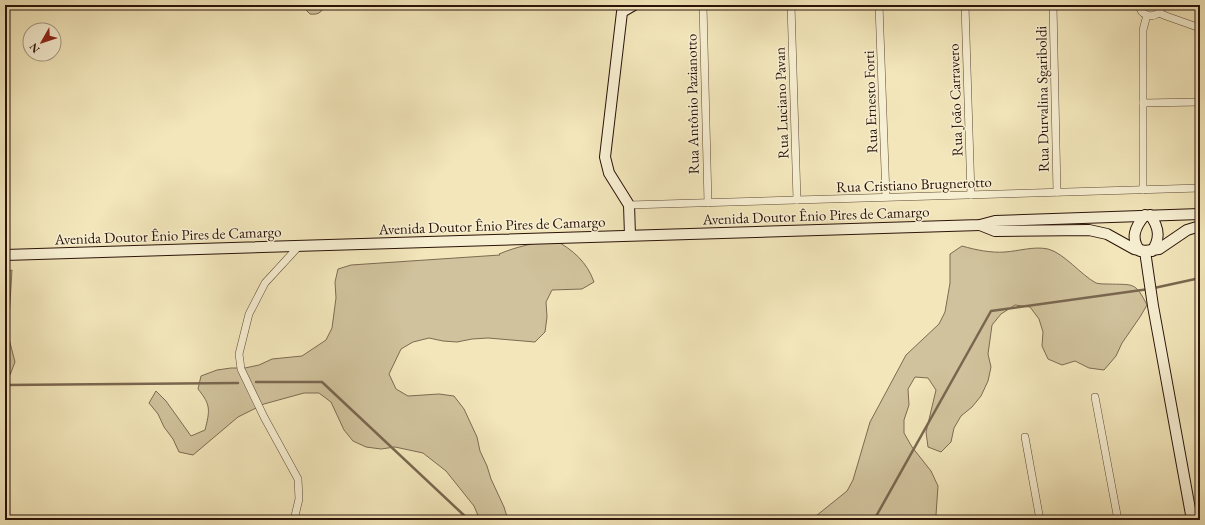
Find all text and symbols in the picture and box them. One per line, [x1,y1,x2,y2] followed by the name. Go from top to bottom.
[22,22,62,62] north arrow
[1031,25,1053,172] street label: Rua Durvalina Sgariboldi
[681,33,703,175] street label: Rua Antônio Pazianotto
[26,40,42,56] text: N
[944,43,966,157] street label: Rua João Carravero
[770,47,792,159] street label: Rua Luciano Pavan
[859,50,881,154] street label: Rua Ernesto Forti
[836,172,992,196] street label: Rua Cristiano Brugnerotto
[701,202,930,228] street label: Avenida Doutor Ênio Pires de Camargo
[377,212,606,238] street label: Avenida Doutor Ênio Pires de Camargo
[53,222,282,248] street label: Avenida Doutor Ênio Pires de Camargo

